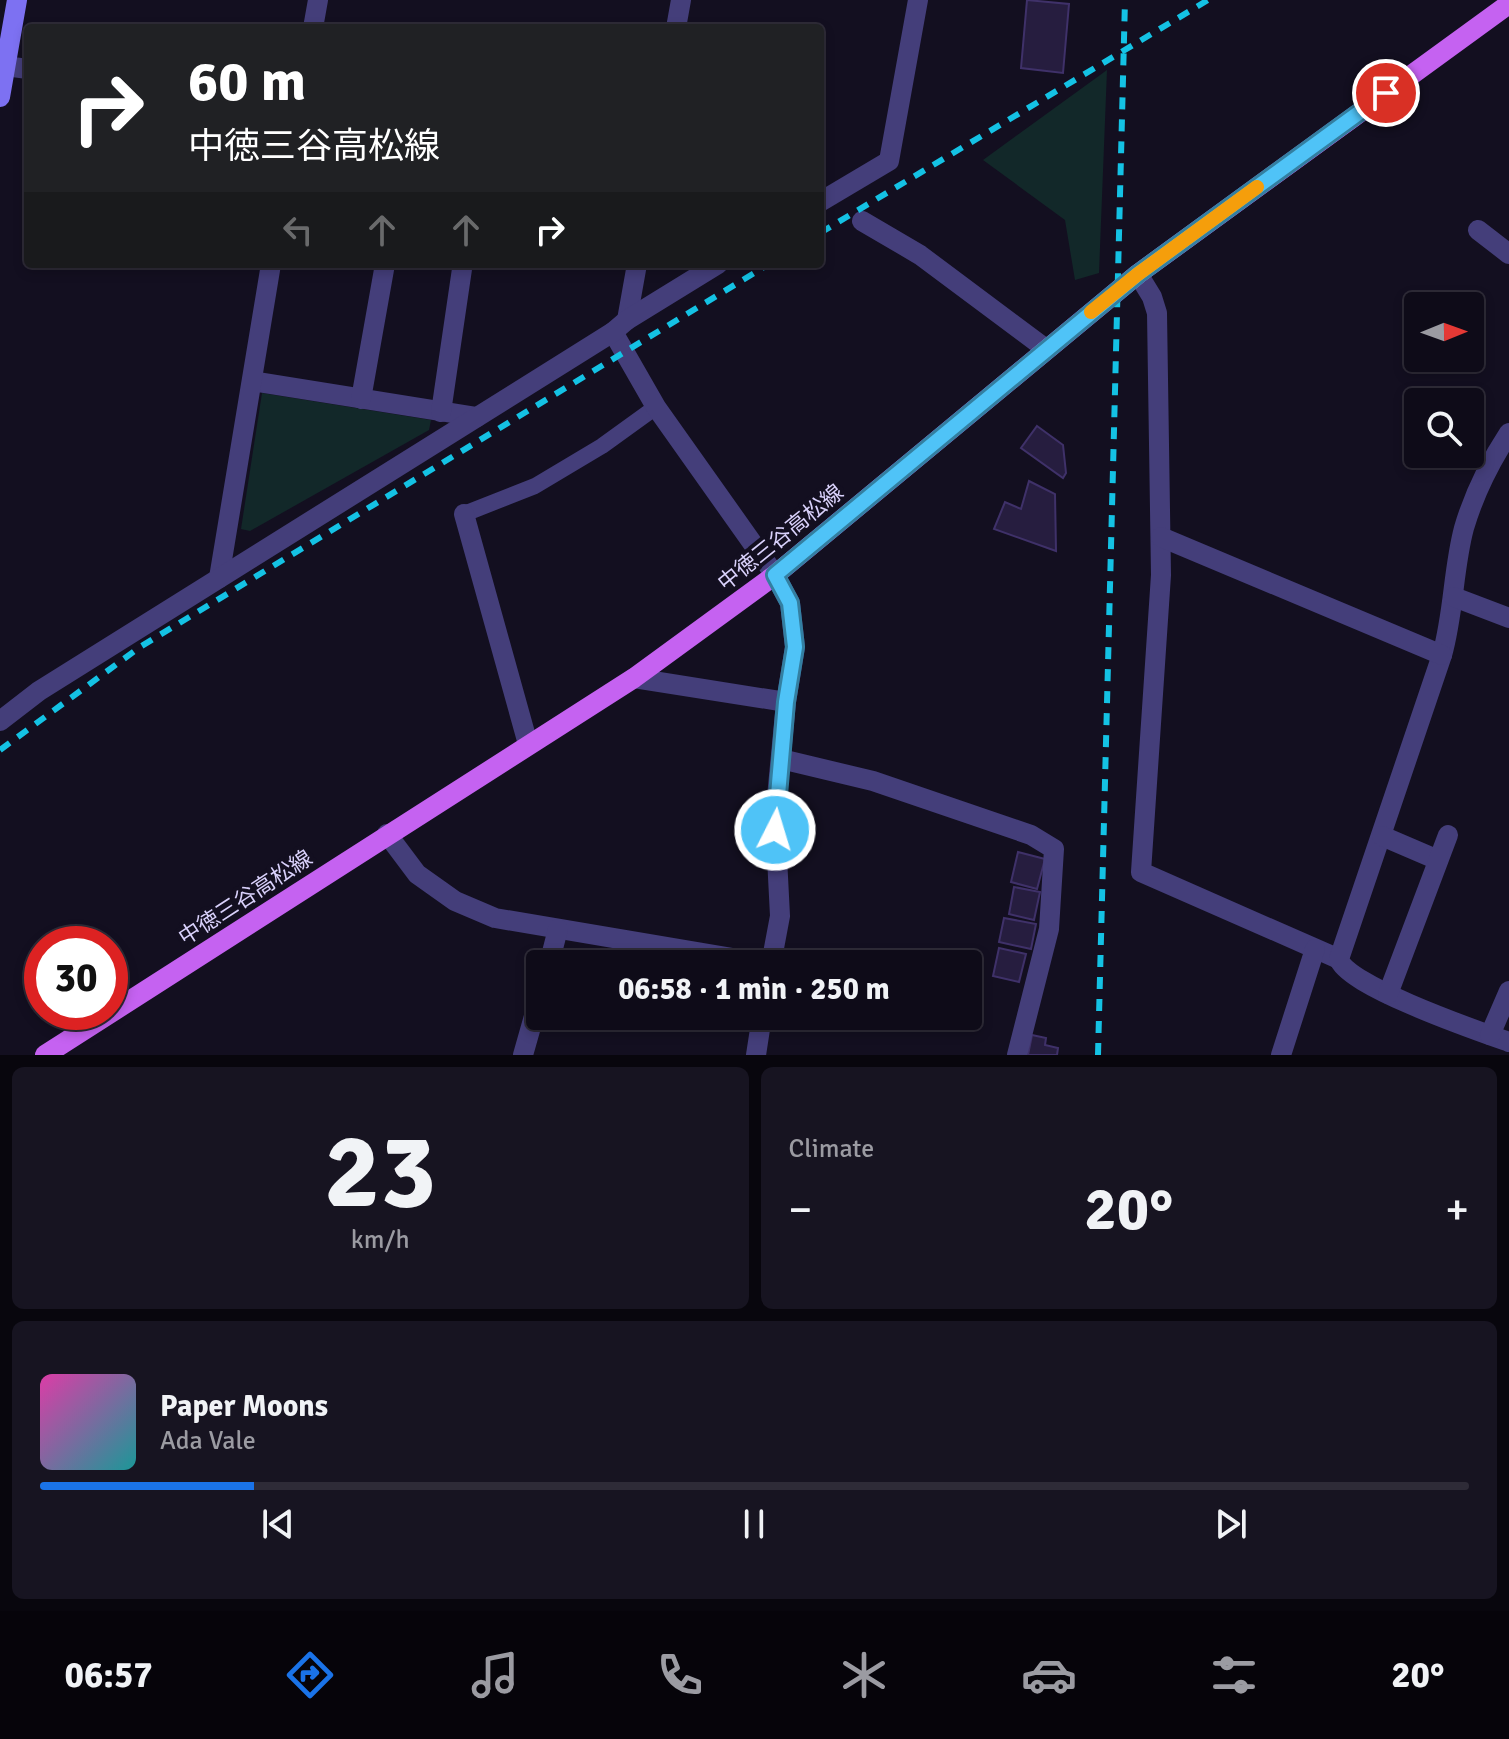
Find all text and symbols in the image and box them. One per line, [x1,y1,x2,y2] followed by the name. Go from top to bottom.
[188,47,306,116] text: 60 m
[56,56,160,160] icon: right
[1352,59,1420,127] pin
[1364,71,1408,115] icon: arrive
[188,124,440,169] text: 中徳三谷高松線
[276,208,320,252] icon: left
[360,208,404,252] icon: ahead
[444,208,488,252] icon: ahead
[528,208,572,252] icon: right
[1404,292,1484,372] north arrow
[1404,292,1484,468] map controls
[1404,388,1484,468] button: search
[712,478,849,596] street label: 中徳三谷高松線
[733,788,817,872] position arrow
[173,844,317,951] street label: 中徳三谷高松線
[24,926,128,1030] speed limit sign: 30
[618,971,890,1008] text: 06:58 · 1 min · 250 m
[324,1108,436,1236] text: 23
[789,1133,874,1165] text: Climate
[1084,1173,1173,1247] text: 20°
[789,1183,812,1237] text: −
[1445,1183,1469,1237] text: +
[351,1224,410,1256] text: km/h
[160,1388,328,1425] text: Paper Moons
[160,1425,256,1457] text: Ada Vale
[256,1502,300,1546] icon: previous
[732,1502,776,1546] icon: pause
[1209,1502,1253,1546] icon: next
[282,1647,338,1703] icon: directions
[467,1647,523,1703] icon: music
[652,1647,708,1703] icon: phone
[836,1647,892,1703] icon: climate
[1021,1647,1077,1703] icon: car
[1206,1647,1262,1703] icon: filters
[64,1653,153,1698] text: 06:57
[1391,1653,1444,1698] text: 20°

